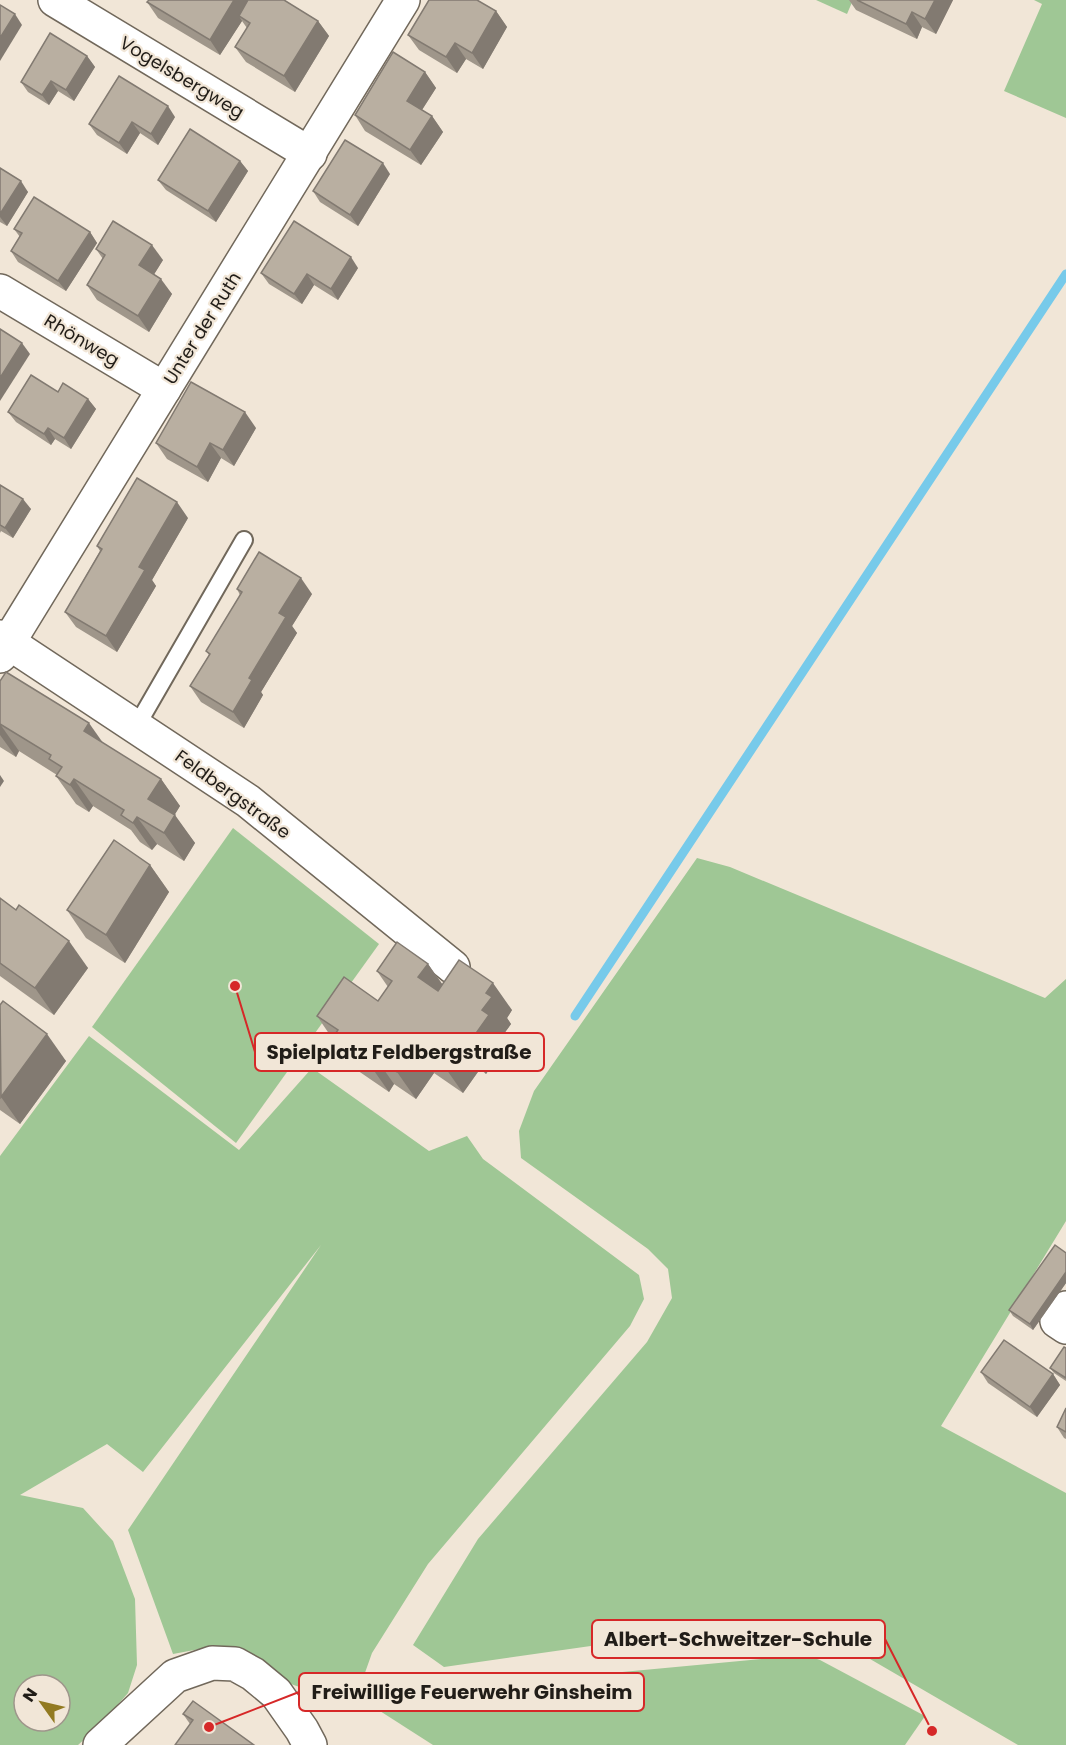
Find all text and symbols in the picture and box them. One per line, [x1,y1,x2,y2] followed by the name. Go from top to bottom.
[115,30,249,124] street label: Vogelsbergweg
[157,267,247,389] street label: Unter der Ruth
[40,308,124,372] street label: Rhönweg
[170,744,296,844] street label: Feldbergstraße
[255,1033,544,1071] callout: Spielplatz Feldbergstraße
[266,1038,532,1066] text: Spielplatz Feldbergstraße
[592,1620,885,1658] callout: Albert-Schweitzer-Schule
[604,1625,872,1653] text: Albert-Schweitzer-Schule
[12,1673,72,1733] north arrow
[299,1673,644,1711] callout: Freiwillige Feuerwehr Ginsheim
[312,1678,632,1706] text: Freiwillige Feuerwehr Ginsheim
[17,1683,43,1706] text: N

